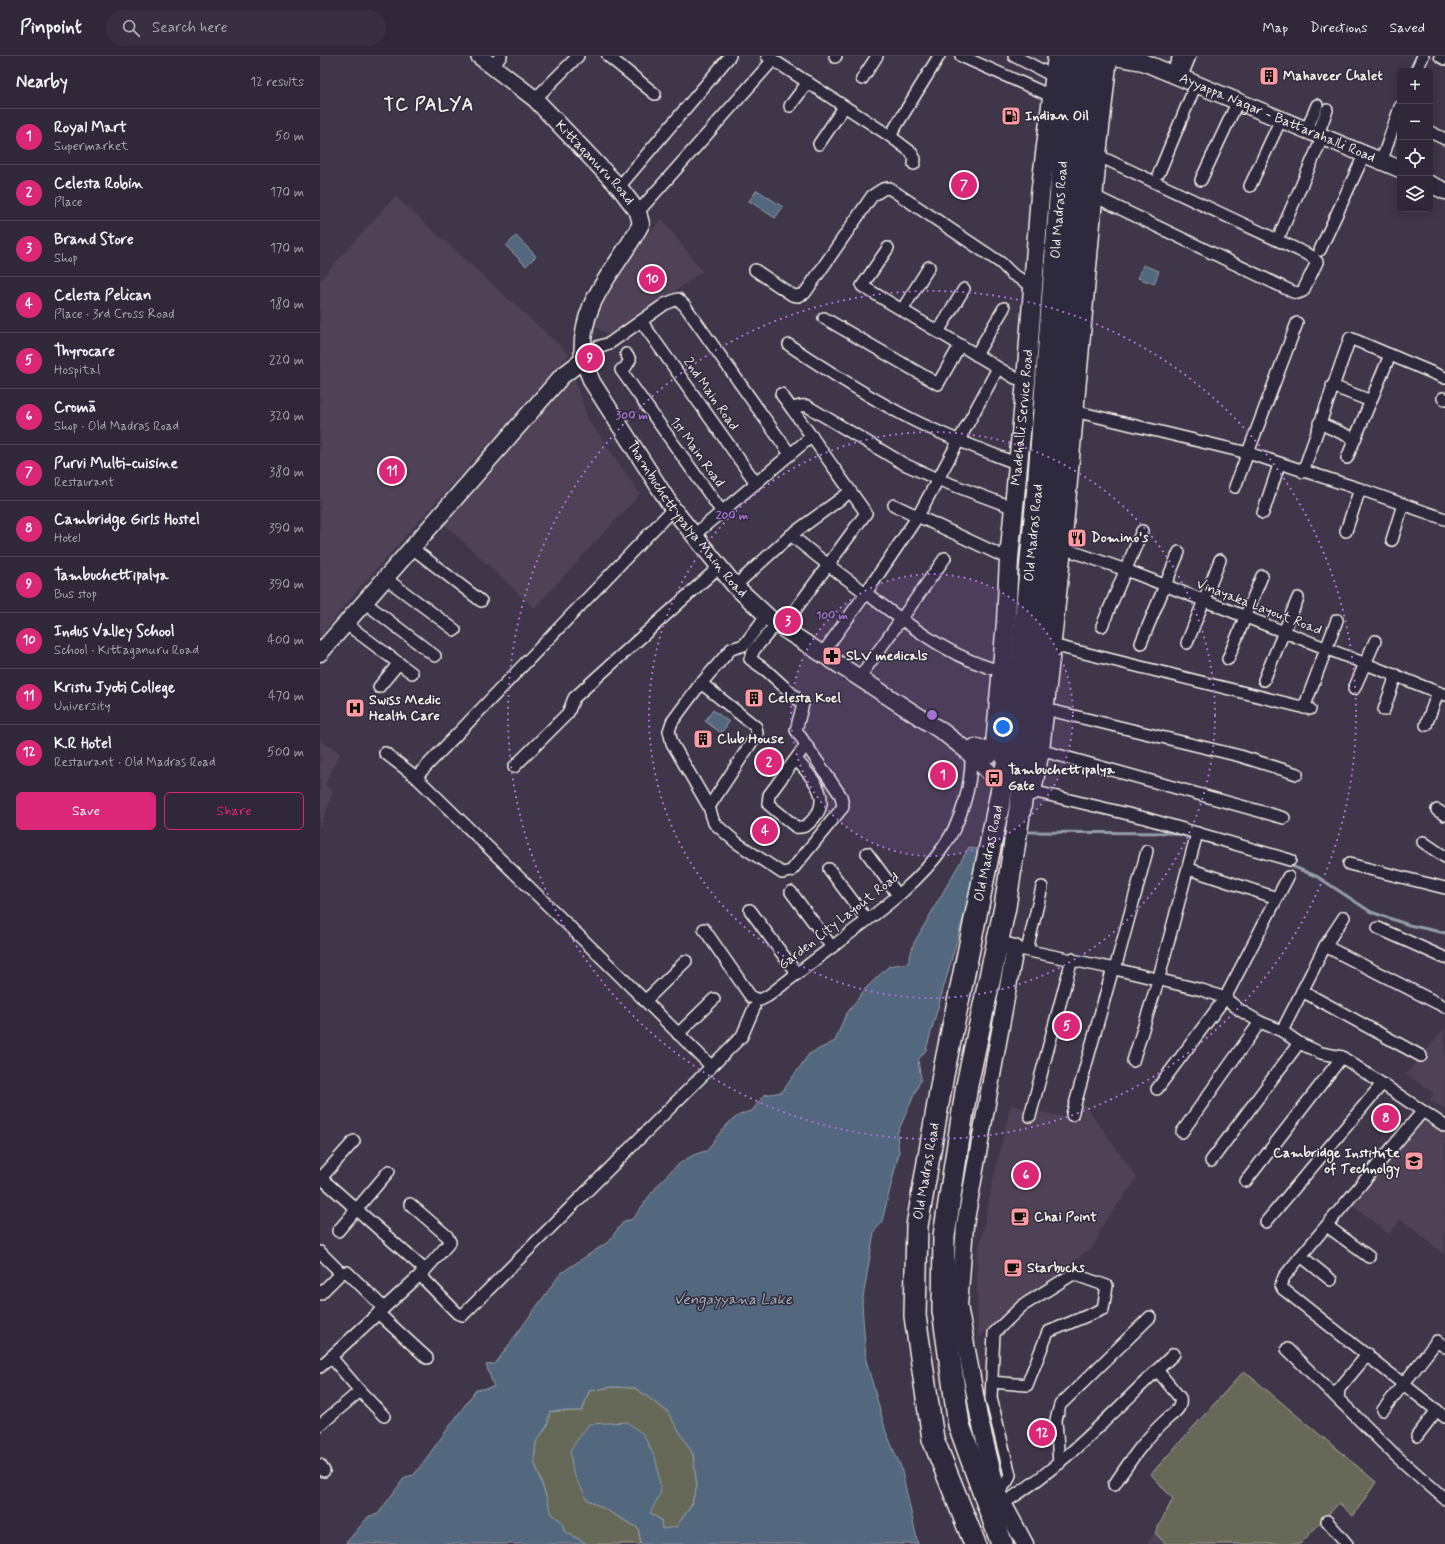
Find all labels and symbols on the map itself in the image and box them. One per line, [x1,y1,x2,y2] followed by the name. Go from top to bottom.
[1258,65,1280,87] building icon: Mahaveer Chalet
[1283,67,1383,85] place label: Mahaveer Chalet
[1177,69,1378,167] street label: Ayyappa Nagar - Battarahalli Road
[384,93,474,117] district label: TC PALYA
[1000,105,1022,127] fuel station icon: Indian Oil
[1025,107,1089,125] place label: Indian Oil
[551,117,638,209] street label: Kittaganuru Road
[1047,160,1072,259] street label: Old Madras Road
[951,170,977,200] pin: 7
[639,264,665,294] pin: 10
[577,343,603,373] pin: 9
[1007,349,1037,486] street label: Madehalli Service Road
[679,354,743,434] street label: 2nd Main Road
[616,408,649,424] text: 300 m
[665,413,729,491] street label: 1st Main Road
[623,437,751,602] street label: Thambuchettypalya Main Road
[379,456,405,486] pin: 11
[1020,483,1047,583] street label: Old Madras Road
[716,508,749,524] text: 200 m
[1066,527,1088,549] restaurant icon: Domino's
[1091,529,1149,547] place label: Domino's
[1194,575,1324,639] street label: Vinayaka Layout Road
[775,606,801,636] pin: 3
[816,608,849,624] text: 100 m
[821,645,843,667] pharmacy icon: SLV medicals
[846,647,928,665] place label: SLV medicals
[743,687,765,709] building icon: Celesta Koel
[768,689,842,707] place label: Celesta Koel
[369,691,441,725] place label: Swiss Medic Health Care
[344,697,366,719] hospital icon: Swiss Medic Health Care
[925,708,939,722] centre of rings
[993,717,1013,737] your location
[692,728,714,750] building icon: Club House
[717,730,784,748] place label: Club House
[756,747,782,777] pin: 2
[930,760,956,790] pin: 1
[1008,761,1115,795] place label: Tambuchettipalya Gate
[983,767,1005,789] bus stop icon: Tambuchettipalya Gate
[970,803,1007,903] street label: Old Madras Road
[752,816,778,846] pin: 4
[775,868,903,974] street label: Garden City Layout Road
[1054,1011,1080,1041] pin: 5
[1373,1103,1399,1133] pin: 8
[909,1121,944,1221] street label: Old Madras Road
[1273,1144,1400,1180] place label: Cambridge Institute of Technolgy
[1403,1150,1425,1172] school or university icon: Cambridge Institute of Technolgy
[1013,1160,1039,1190] pin: 6
[1009,1206,1031,1228] cafe icon: Chai Point
[1034,1208,1097,1226] place label: Chai Point
[1002,1257,1024,1279] cafe icon: Starbucks
[1027,1259,1086,1277] place label: Starbucks
[674,1290,793,1311] water label: Vengayyana Lake
[1029,1418,1055,1448] pin: 12

